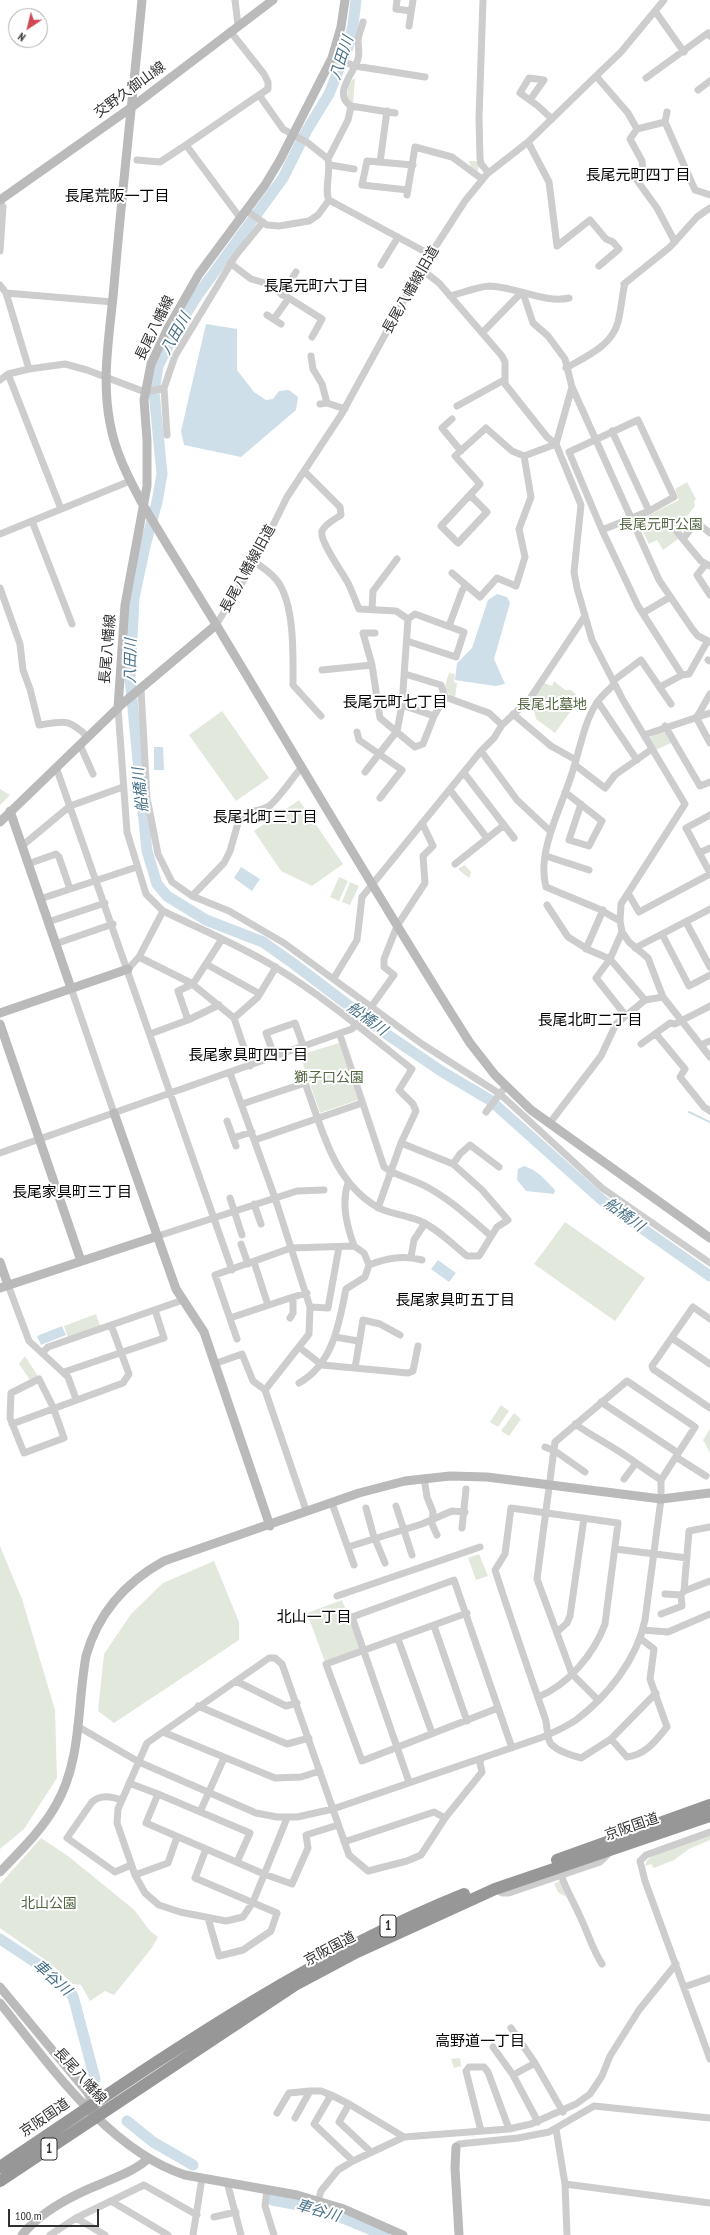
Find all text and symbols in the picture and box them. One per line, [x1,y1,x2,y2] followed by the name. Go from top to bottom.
[8,8,48,48] north arrow
[15,30,28,44] text: N
[326,34,358,82] water label: 八田川
[91,59,169,121] street label: 交野久御山線
[586,167,690,185] district label: 長尾元町四丁目
[65,188,169,206] district label: 長尾荒阪一丁目
[379,243,443,337] street label: 長尾八幡線旧道
[264,278,368,296] district label: 長尾元町六丁目
[132,293,178,363] street label: 長尾八幡線
[157,310,195,358] water label: 八田川
[619,517,703,533] park label: 長尾元町公園
[217,522,279,616] street label: 長尾八幡線旧道
[97,613,119,685] street label: 長尾八幡線
[122,638,140,684] water label: 八田川
[343,694,447,712] district label: 長尾元町七丁目
[517,697,587,713] park label: 長尾北墓地
[130,767,152,813] water label: 船橋川
[213,809,317,827] district label: 長尾北町三丁目
[344,998,390,1040] water label: 船橋川
[538,1012,642,1030] district label: 長尾北町二丁目
[188,1047,308,1065] district label: 長尾家具町四丁目
[294,1070,364,1086] park label: 獅子口公園
[12,1184,132,1202] district label: 長尾家具町三丁目
[601,1194,647,1236] water label: 船橋川
[395,1292,515,1310] district label: 長尾家具町五丁目
[277,1609,351,1627] district label: 北山一丁目
[603,1810,661,1844] street label: 京阪国道
[21,1896,77,1912] park label: 北山公園
[380,1915,396,1937] road number: 1
[301,1928,359,1970] street label: 京阪国道
[29,1956,75,2000] water label: 車谷川
[435,2033,525,2051] district label: 高野道一丁目
[50,2044,110,2108] street label: 長尾八幡線
[17,2095,73,2141] street label: 京阪国道
[41,2138,57,2160] road number: 1
[294,2196,342,2226] water label: 車谷川
[10,2201,101,2227] scale bar
[15,2208,42,2223] text: 100 m

